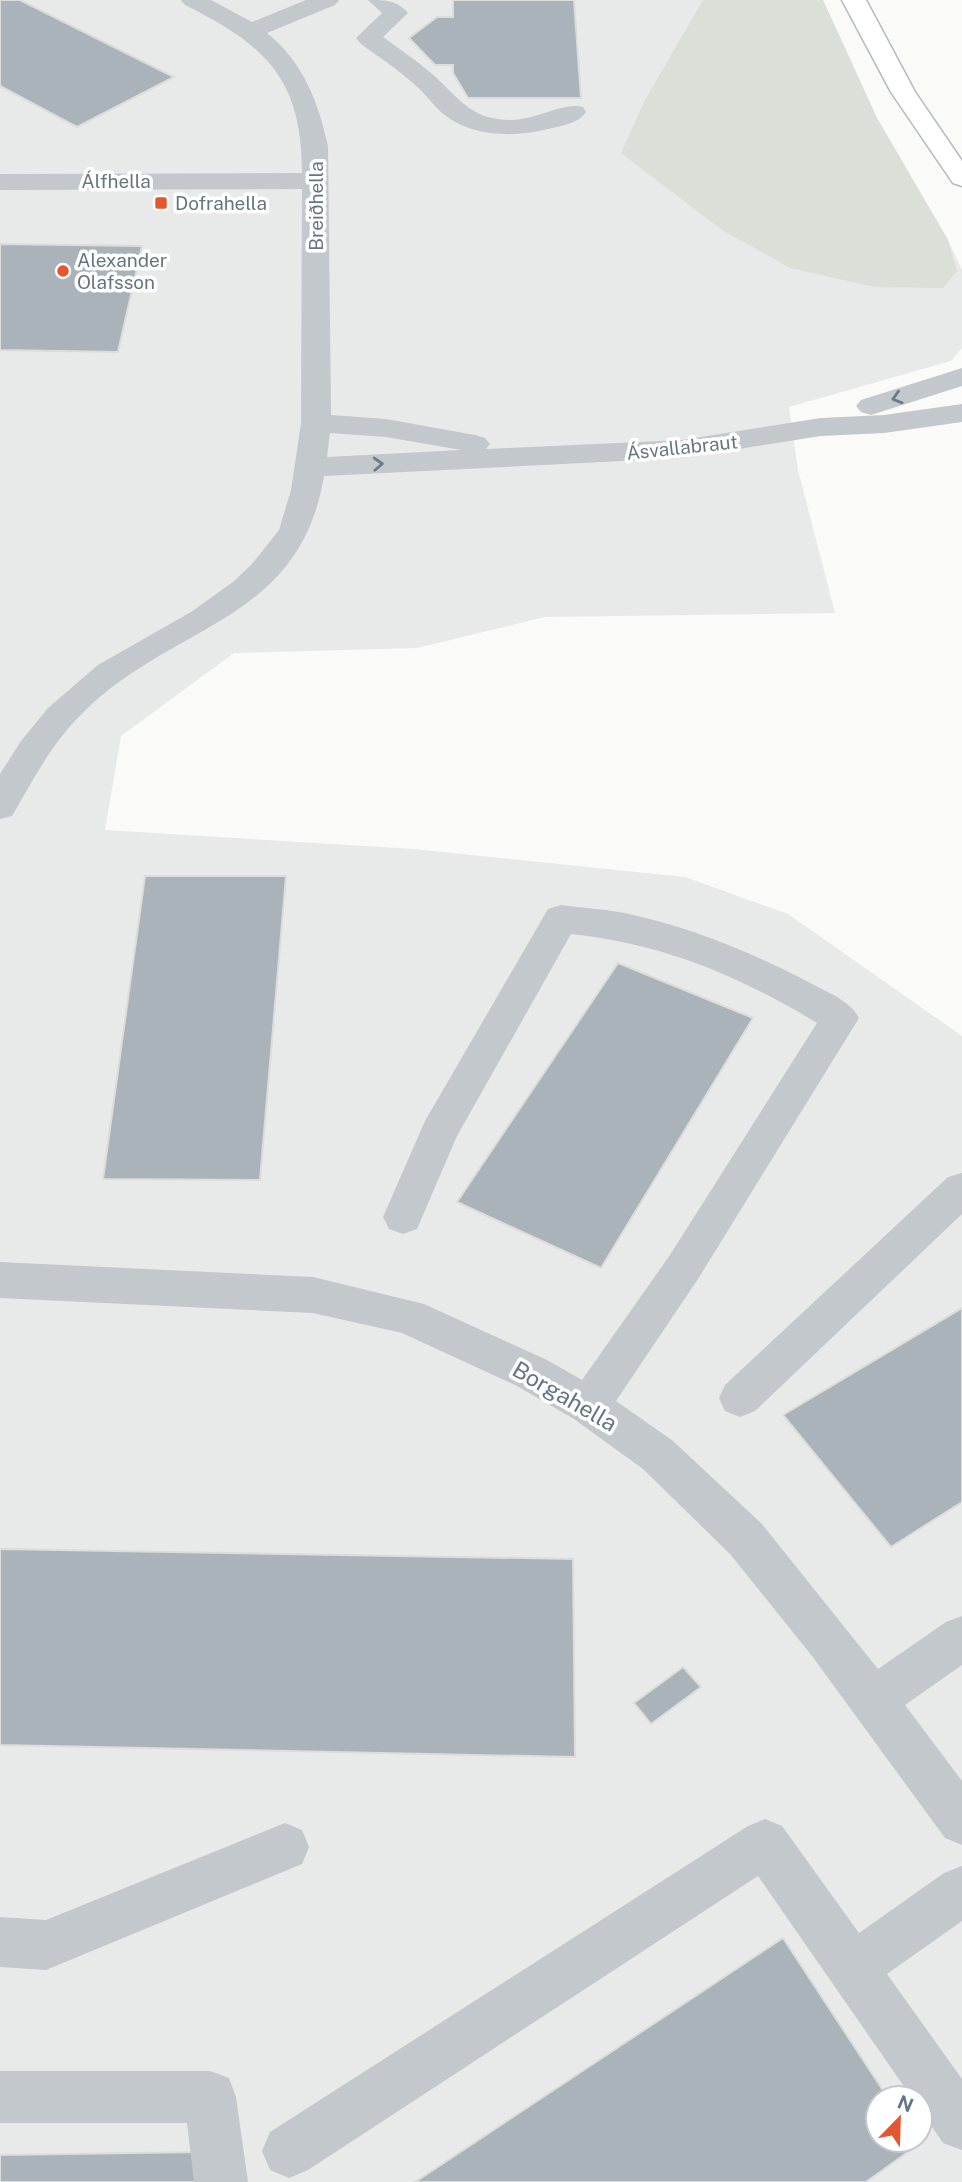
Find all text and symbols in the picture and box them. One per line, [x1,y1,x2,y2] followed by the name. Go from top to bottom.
[305,161,327,251] street label: Breiðhella
[81,170,151,192] street label: Álfhella
[175,192,267,214] place label: Dofrahella
[153,195,169,211] marker: Dofrahella
[77,249,167,293] place label: Alexander Olafsson
[55,263,71,279] marker: Alexander Olafsson
[891,390,903,405] one-way arrow
[625,430,739,464] street label: Ásvallabraut
[373,456,384,471] one-way arrow
[508,1355,622,1437] street label: Borgahella
[864,2084,934,2154] north arrow
[895,2090,917,2116] text: N

